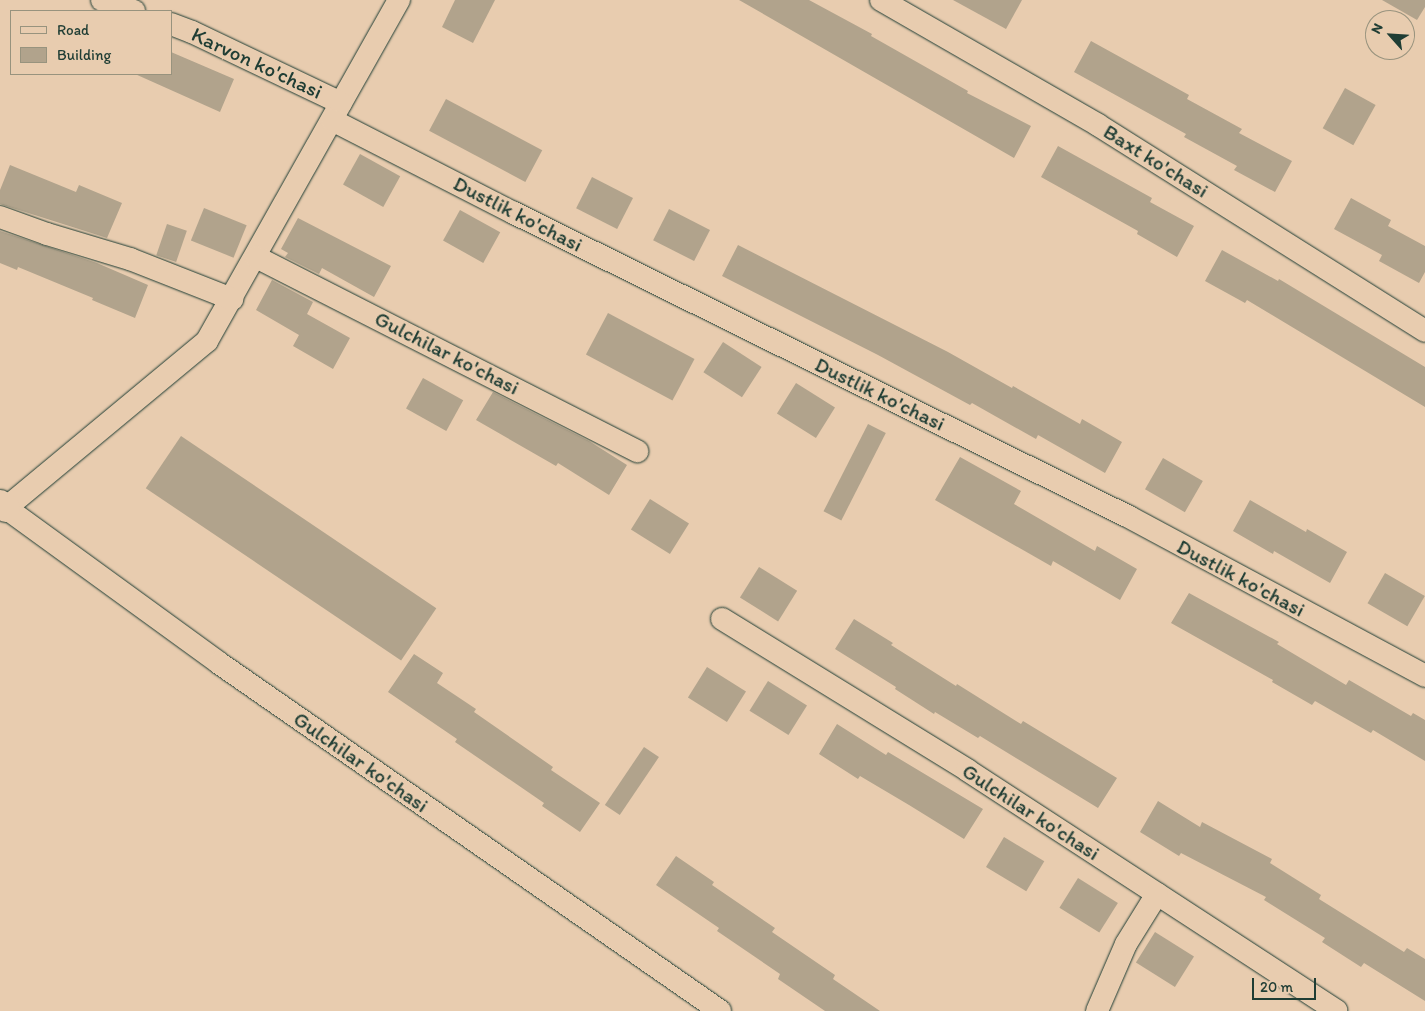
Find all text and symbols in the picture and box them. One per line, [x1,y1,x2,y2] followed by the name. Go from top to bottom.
[10,10,172,75] legend
[1365,10,1415,60] north arrow
[57,21,89,39] text: Road
[1367,21,1387,37] text: N
[188,22,326,104] street label: Karvon ko'chasi
[57,46,111,64] text: Building
[1099,119,1213,203] street label: Baxt ko'chasi
[450,171,586,257] street label: Dustlik ko'chasi
[371,306,523,400] street label: Gulchilar ko'chasi
[811,352,949,436] street label: Dustlik ko'chasi
[1173,534,1309,622] street label: Dustlik ko'chasi
[289,706,433,818] street label: Gulchilar ko'chasi
[958,758,1104,866] street label: Gulchilar ko'chasi
[1255,968,1319,1000] scale bar
[1260,978,1293,996] text: 20 m

